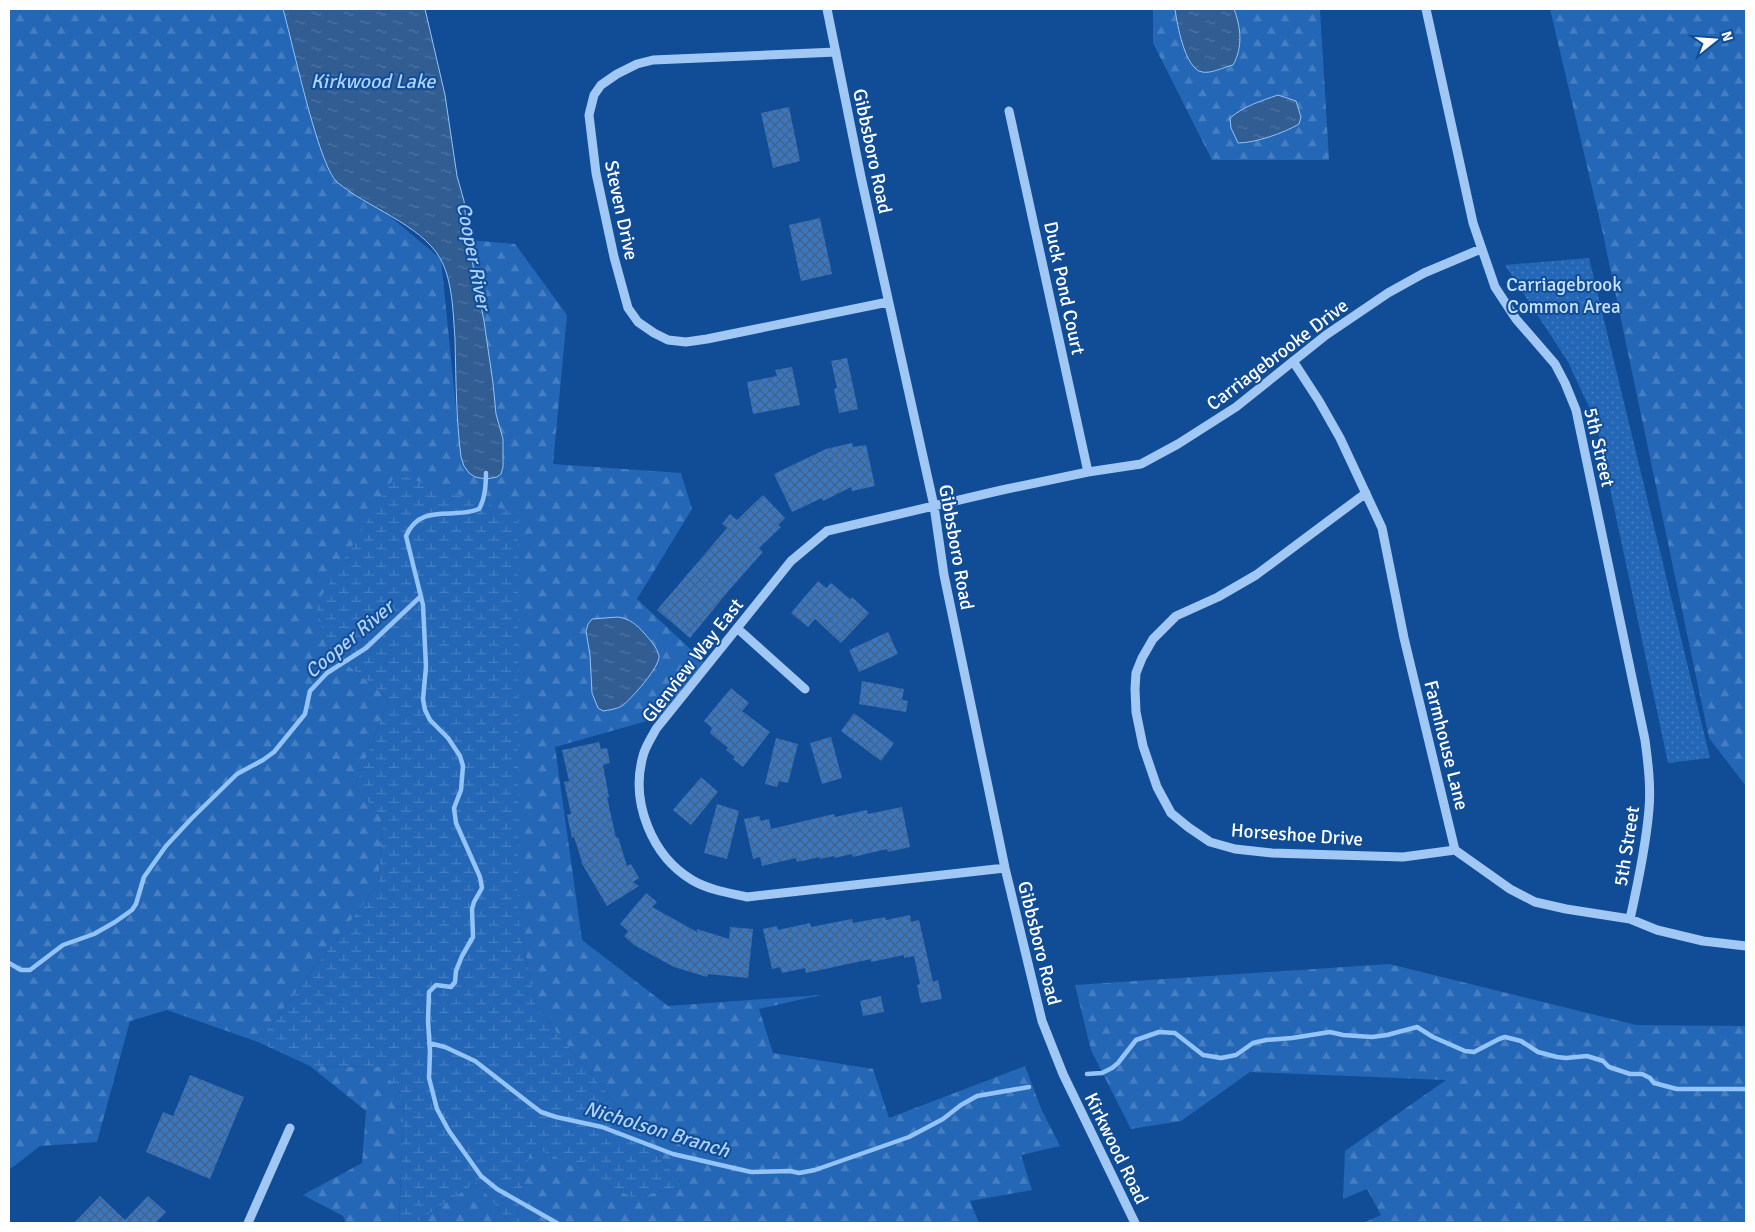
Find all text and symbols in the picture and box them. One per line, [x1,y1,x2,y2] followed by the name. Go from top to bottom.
[1690,15,1740,65] north arrow
[1717,29,1737,43] text: N
[311,69,436,94] water label: Kirkwood Lake
[847,87,897,216] street label: Gibbsboro Road
[599,158,643,262] street label: Steven Drive
[451,200,497,314] water label: Cooper River
[1038,219,1090,357] street label: Duck Pond Court
[1506,273,1622,319] park label: Carriagebrook Common Area
[1202,294,1353,416] street label: Carriagebrooke Drive
[1578,405,1620,490] street label: 5th Street
[933,483,979,612] street label: Gibbsboro Road
[300,593,401,684] water label: Cooper River
[637,593,749,728] street label: Glenview Way East
[1418,678,1474,813] street label: Farmhouse Lane
[1609,804,1645,888] street label: 5th Street
[1230,818,1364,852] street label: Horseshoe Drive
[1012,879,1066,1008] street label: Gibbsboro Road
[1079,1089,1153,1208] street label: Kirkwood Road
[581,1096,734,1164] water label: Nicholson Branch

